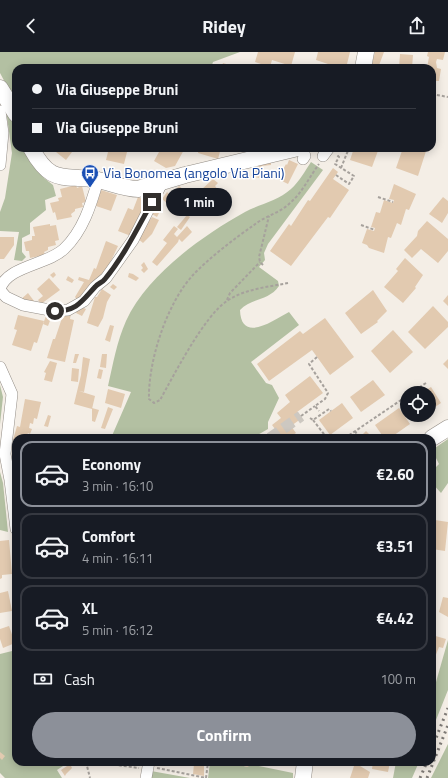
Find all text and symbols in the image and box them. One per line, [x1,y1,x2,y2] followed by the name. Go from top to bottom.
[202,13,246,40] text: Ridey
[20,15,42,37] icon: back
[406,15,428,37] icon: share
[56,78,178,101] text: Via Giuseppe Bruni
[56,116,178,139] text: Via Giuseppe Bruni
[103,162,285,183] place label: Via Bonomea (angolo Via Piani)
[80,163,100,188] bus stop icon: Via Bonomea (angolo Via Piani)
[166,188,232,216] callout: 1 min
[183,192,215,212] text: 1 min
[143,193,161,211] route end
[46,302,64,320] route start
[400,386,436,422] map controls
[400,386,436,422] button: locate
[82,453,141,476] text: Economy
[34,456,70,492] icon: car
[377,463,414,486] text: €2.60
[82,476,153,496] text: 3 min · 16:10
[82,525,135,548] text: Comfort
[34,528,70,564] icon: car
[377,535,414,558] text: €3.51
[82,548,153,568] text: 4 min · 16:11
[82,597,98,620] text: XL
[34,600,70,636] icon: car
[377,607,414,630] text: €4.42
[82,620,153,640] text: 5 min · 16:12
[32,668,54,690] icon: cash
[64,668,95,691] text: Cash
[380,669,416,689] text: 100 m
[32,712,416,758] button: Confirm

